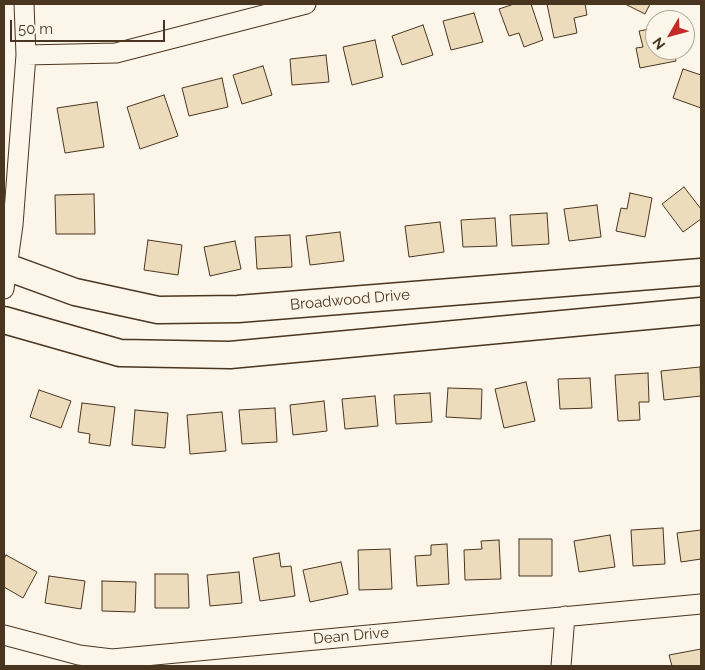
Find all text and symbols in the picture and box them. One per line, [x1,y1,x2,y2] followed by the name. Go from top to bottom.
[12,10,168,42] scale bar
[645,10,695,60] north arrow
[18,20,53,38] text: 50 m
[649,34,668,53] text: N
[289,286,411,314] street label: Broadwood Drive
[312,624,390,648] street label: Dean Drive

